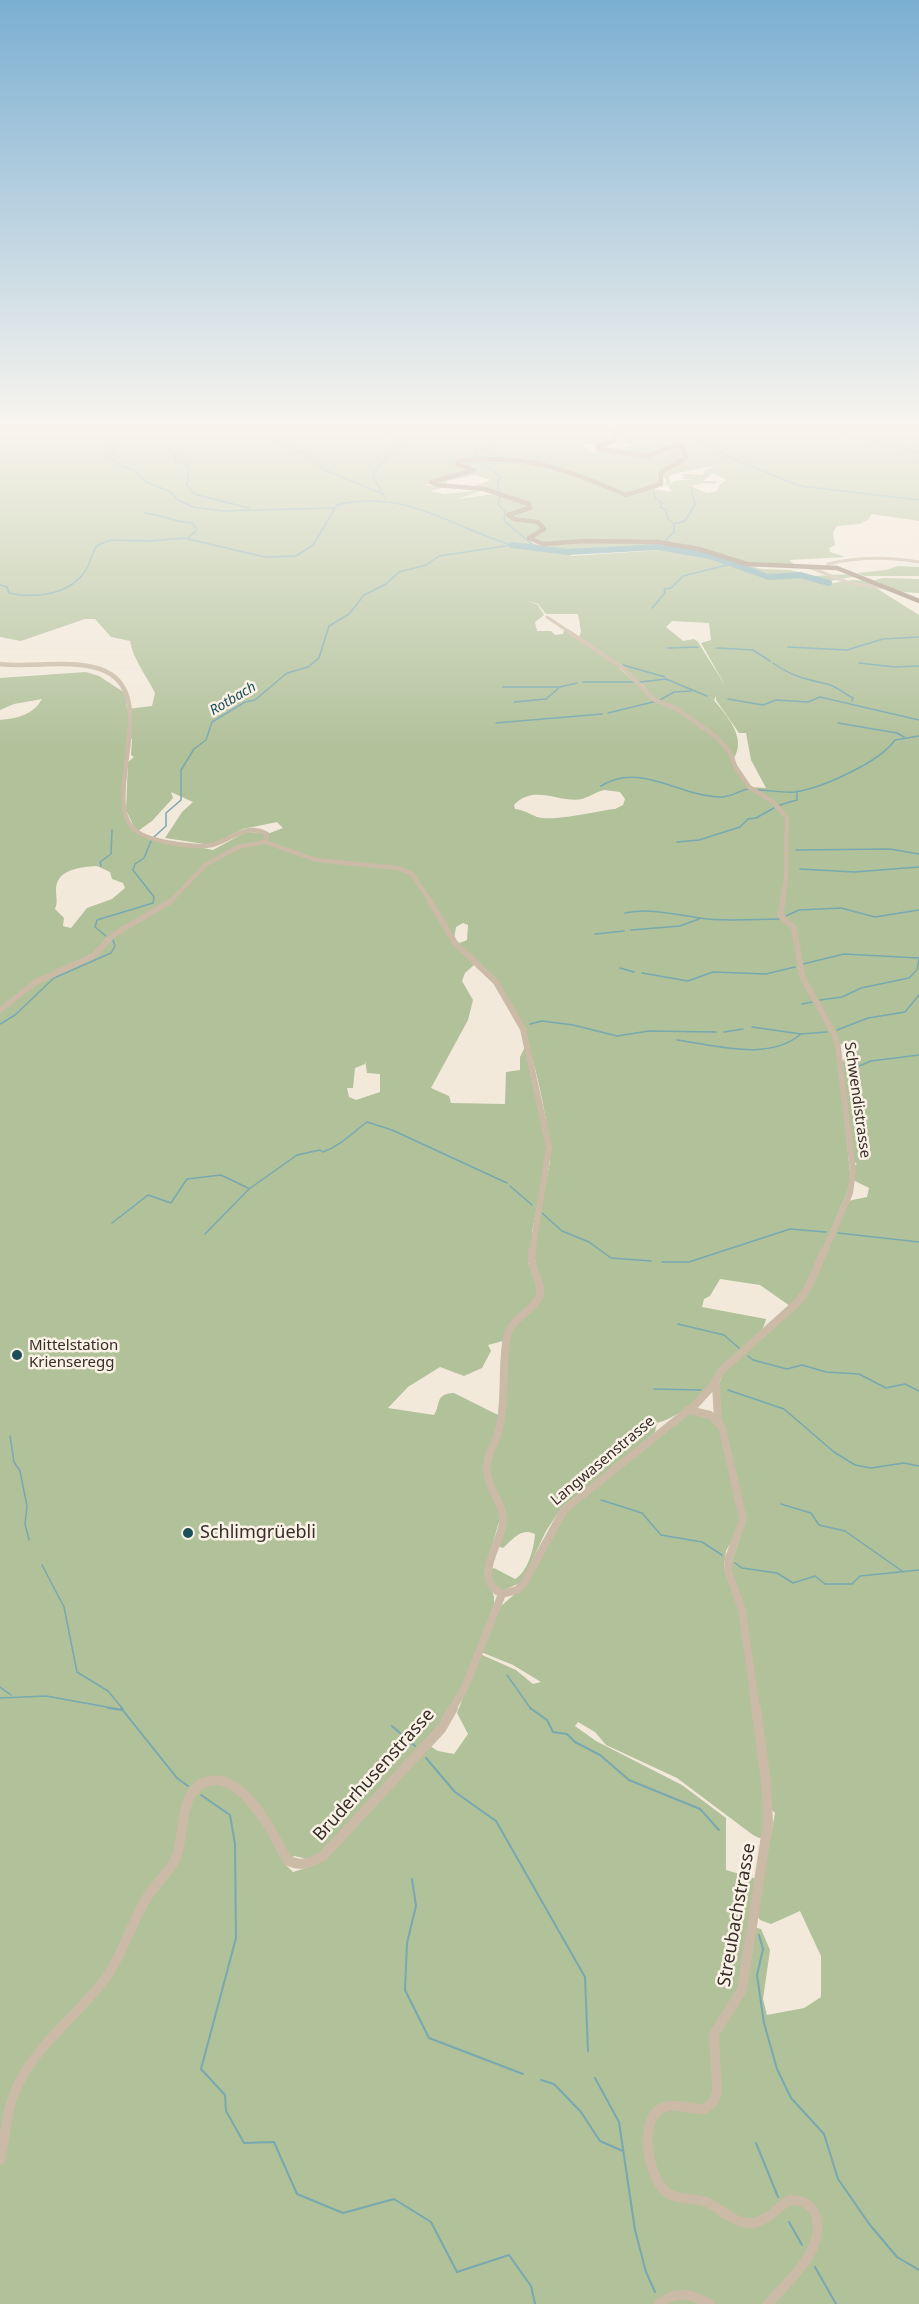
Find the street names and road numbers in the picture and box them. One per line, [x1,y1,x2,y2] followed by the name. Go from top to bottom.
[840,1041,874,1159] street label: Schwendistrasse
[548,1412,658,1510] street label: Langwasenstrasse
[309,1704,439,1846] street label: Bruderhusenstrasse
[714,1842,760,1988] street label: Streubachstrasse

